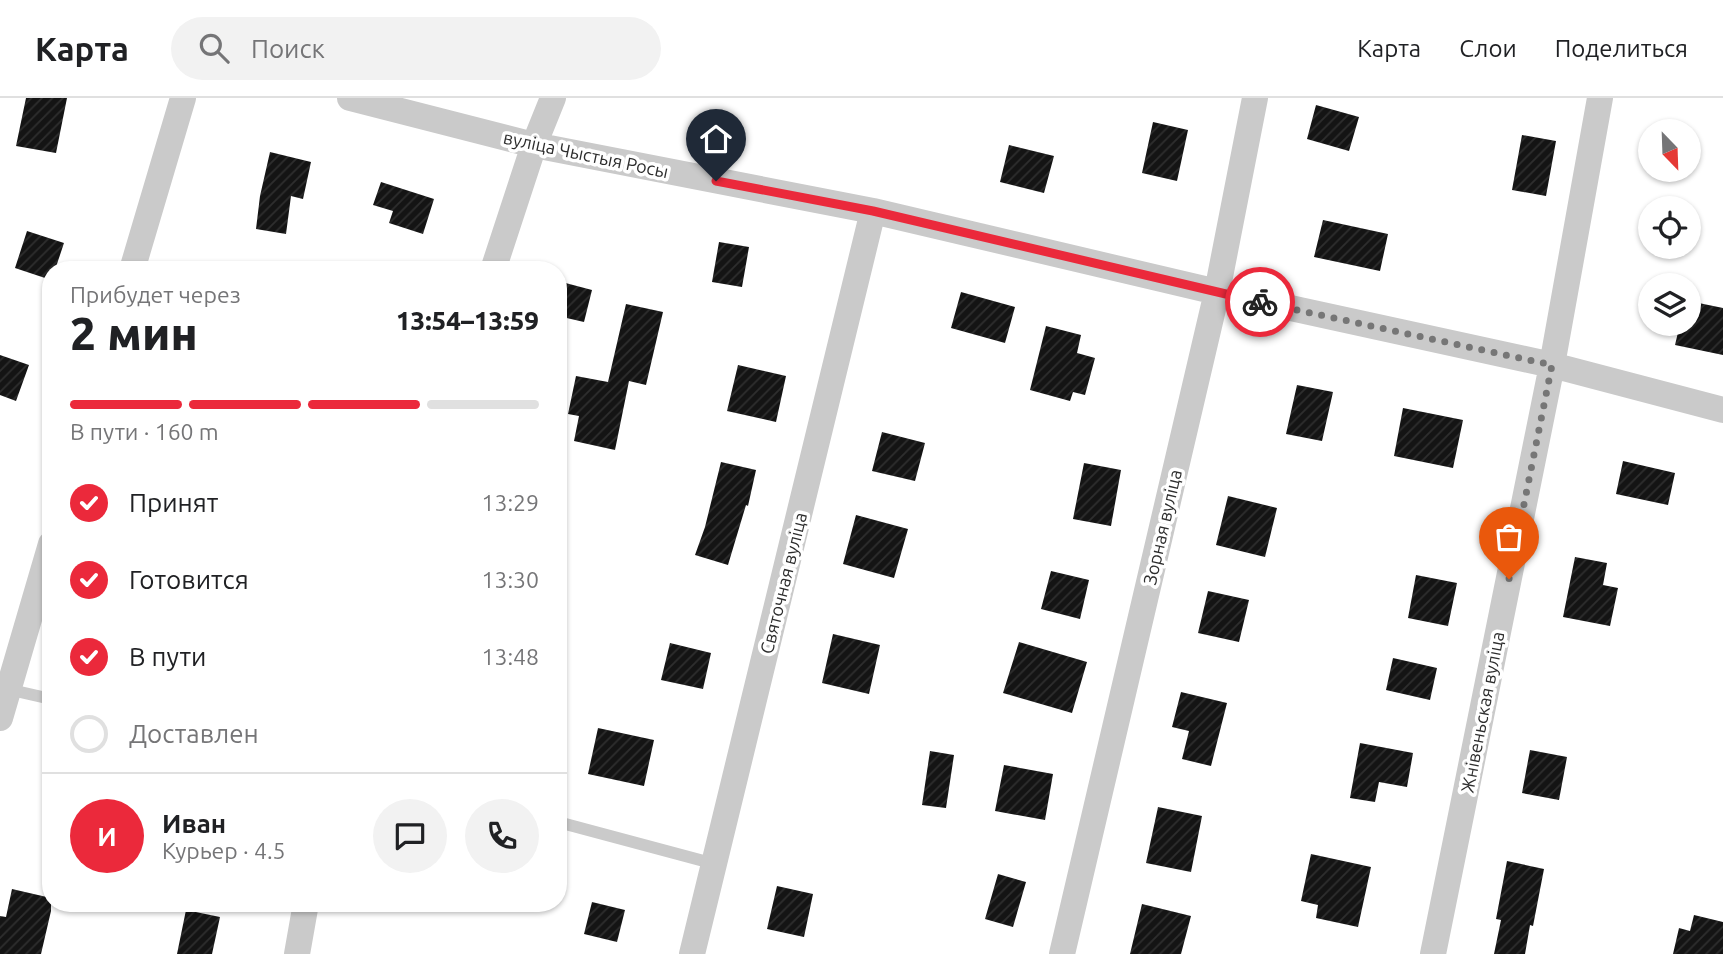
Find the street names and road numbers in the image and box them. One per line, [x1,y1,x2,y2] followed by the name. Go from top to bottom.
[502,127,670,181] street label: вуліца Чыстыя Росы
[1139,467,1185,587] street label: Зорная вуліца
[756,510,810,656] street label: Святочная вуліца
[1457,630,1507,794] street label: Жнівеньская вуліца

